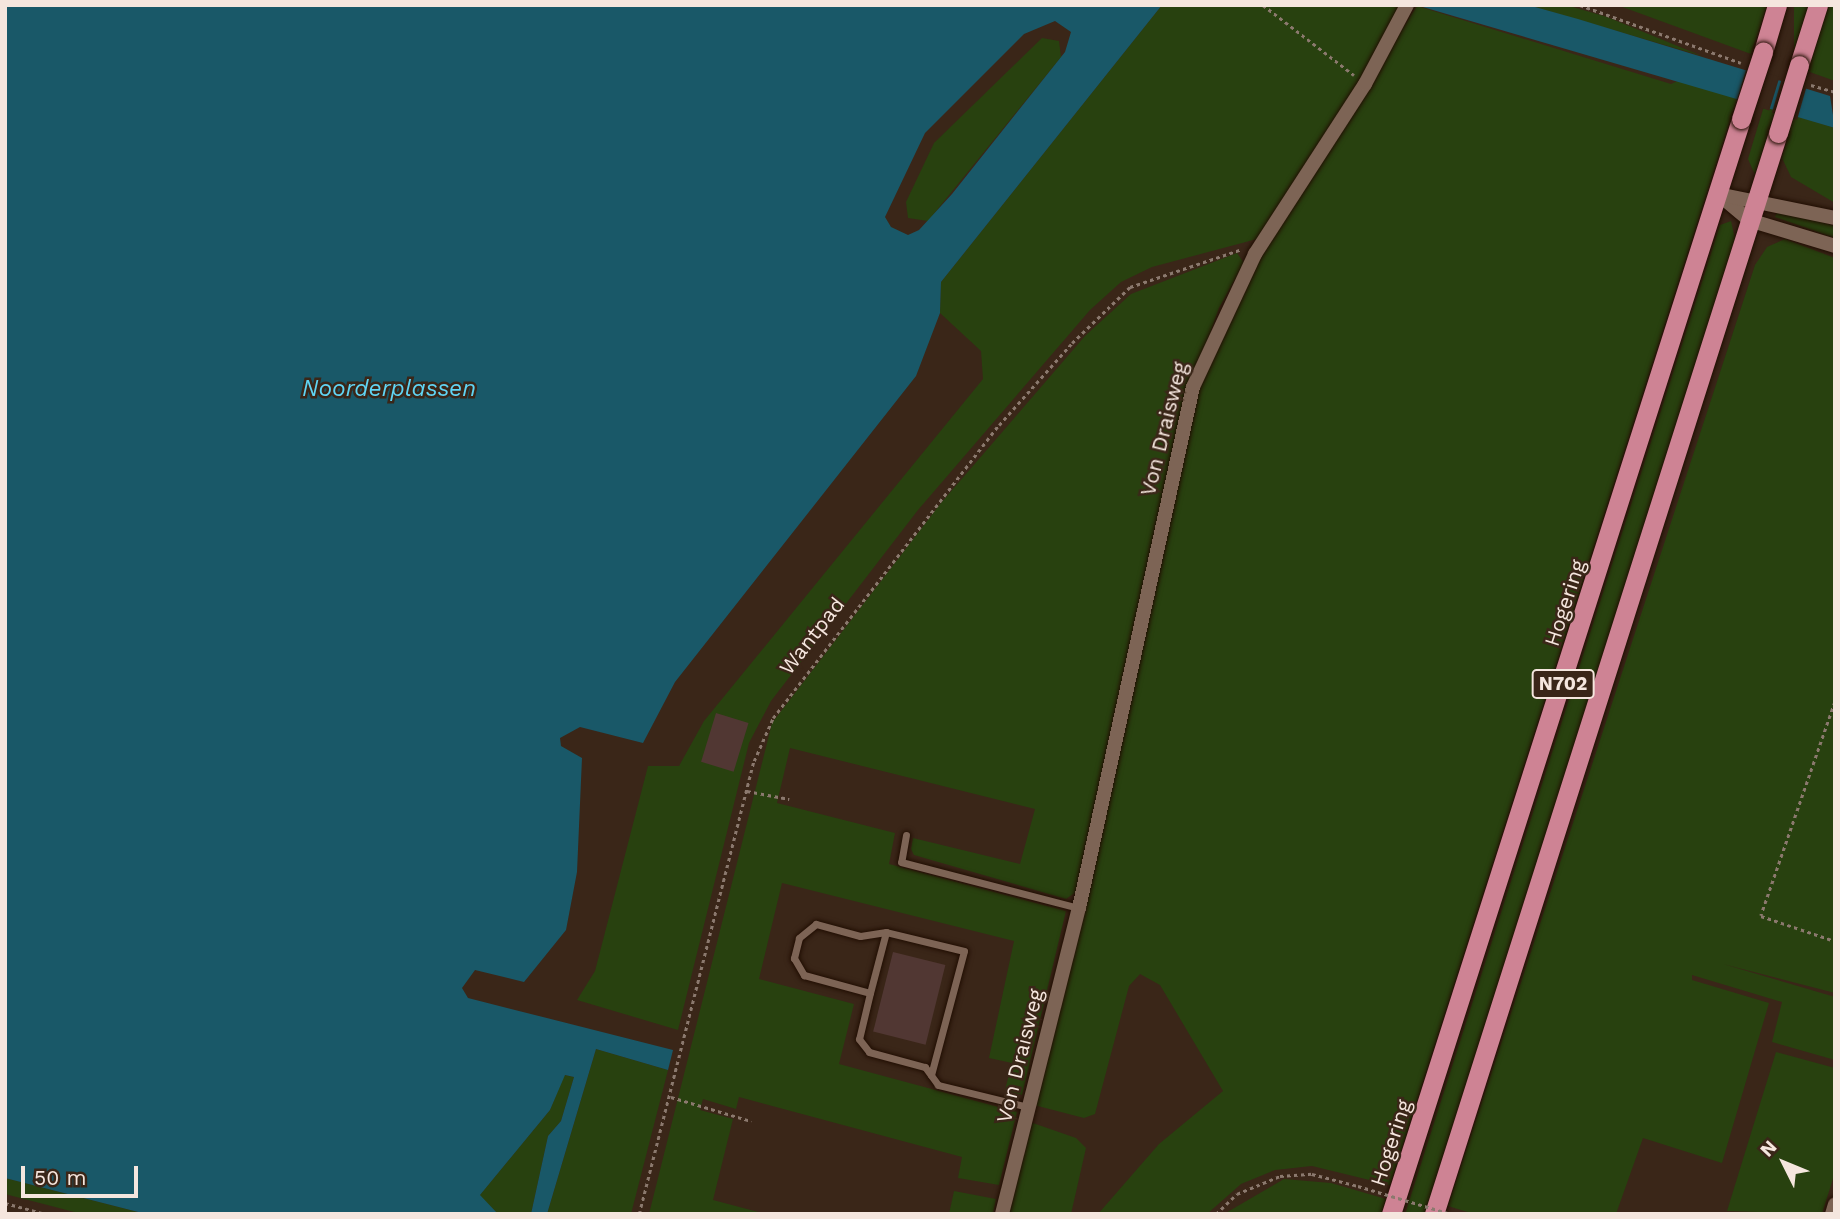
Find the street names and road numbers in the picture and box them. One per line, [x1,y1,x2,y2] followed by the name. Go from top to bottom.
[1135,359,1193,499] street label: Von Draisweg
[1539,557,1591,649] street label: Hogering
[774,592,850,680] street label: Wantpad
[1532,668,1594,699] road number: N702
[991,986,1049,1126] street label: Von Draisweg
[1365,1097,1417,1189] street label: Hogering

